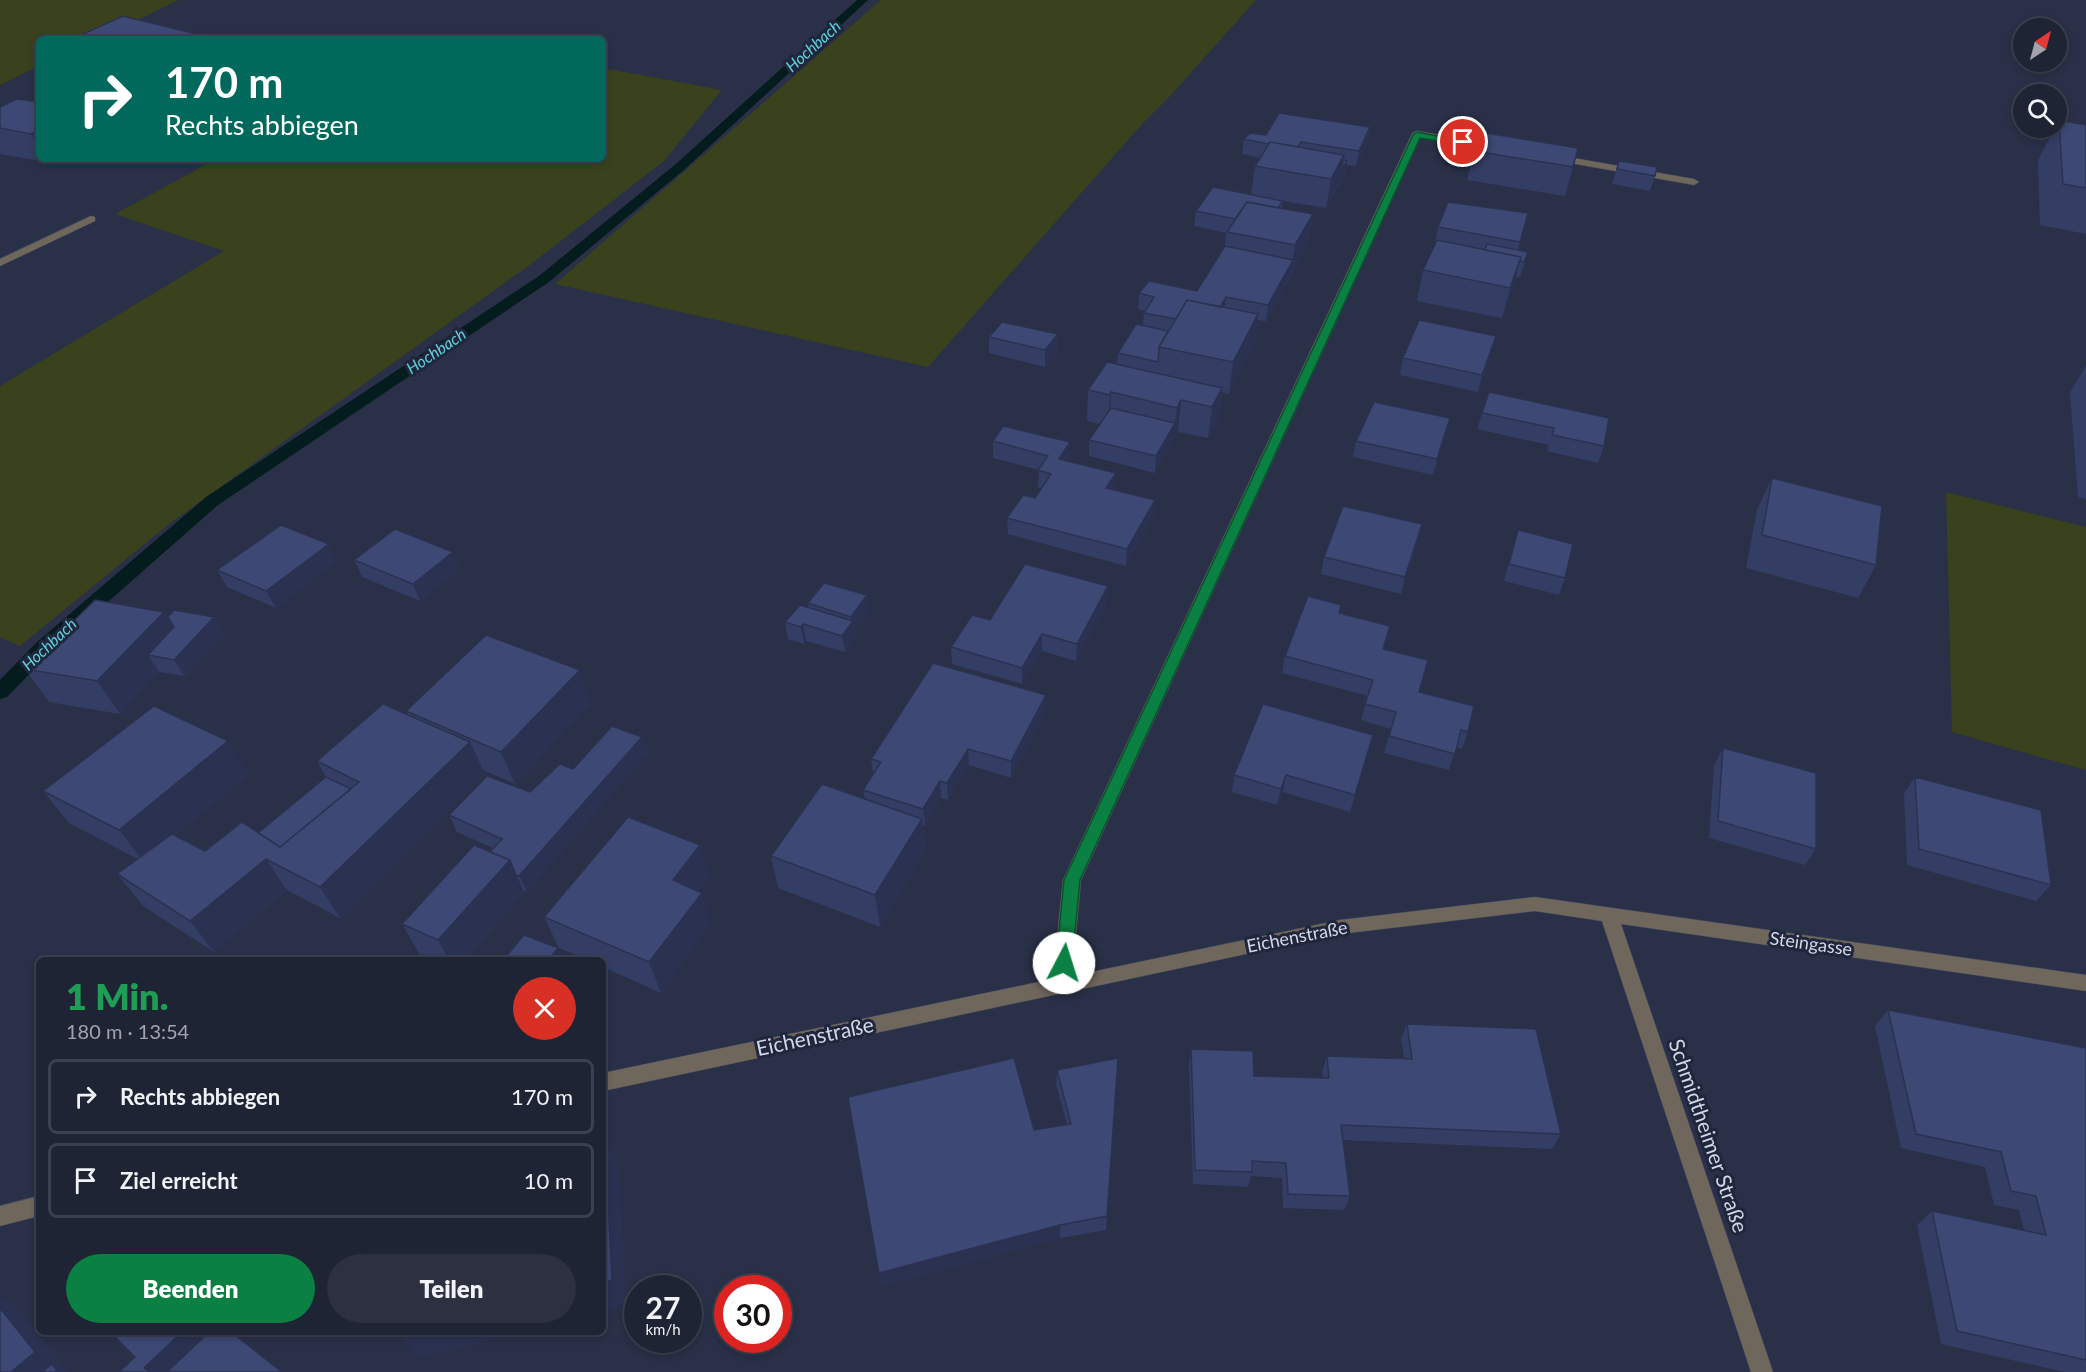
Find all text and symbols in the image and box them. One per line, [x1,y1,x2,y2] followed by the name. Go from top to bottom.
[781,16,844,75] water label: Hochbach
[2013,18,2067,72] north arrow
[2013,18,2067,138] map controls
[165,57,283,107] text: 170 m
[66,60,144,138] icon: right
[2013,84,2067,138] button: search
[165,108,359,141] text: Rechts abbiegen
[1437,116,1488,167] pin
[1446,125,1479,158] icon: arrive
[402,324,469,377] water label: Hochbach
[17,614,80,674] water label: Hochbach
[1244,915,1349,957] street label: Eichenstraße
[1768,926,1854,960] street label: Steingasse
[1032,931,1096,995] position arrow
[66,974,168,1018] text: 1 Min.
[513,977,576,1040] button: close
[754,1011,876,1060] street label: Eichenstraße
[66,1019,189,1043] text: 180 m · 13:54
[1665,1035,1754,1236] street label: Schmidtheimer Straße
[69,1080,102,1113] icon: right
[120,1083,280,1110] text: Rechts abbiegen
[511,1083,573,1110] text: 170 m
[69,1164,102,1197] icon: arrive
[120,1167,238,1194] text: Ziel erreicht
[524,1167,573,1194] text: 10 m
[66,1254,315,1323] button: Beenden
[327,1254,576,1323] button: Teilen
[714,1275,792,1353] speed limit sign: 30
[646,1289,680,1325] text: 27
[645,1320,681,1338] text: km/h

